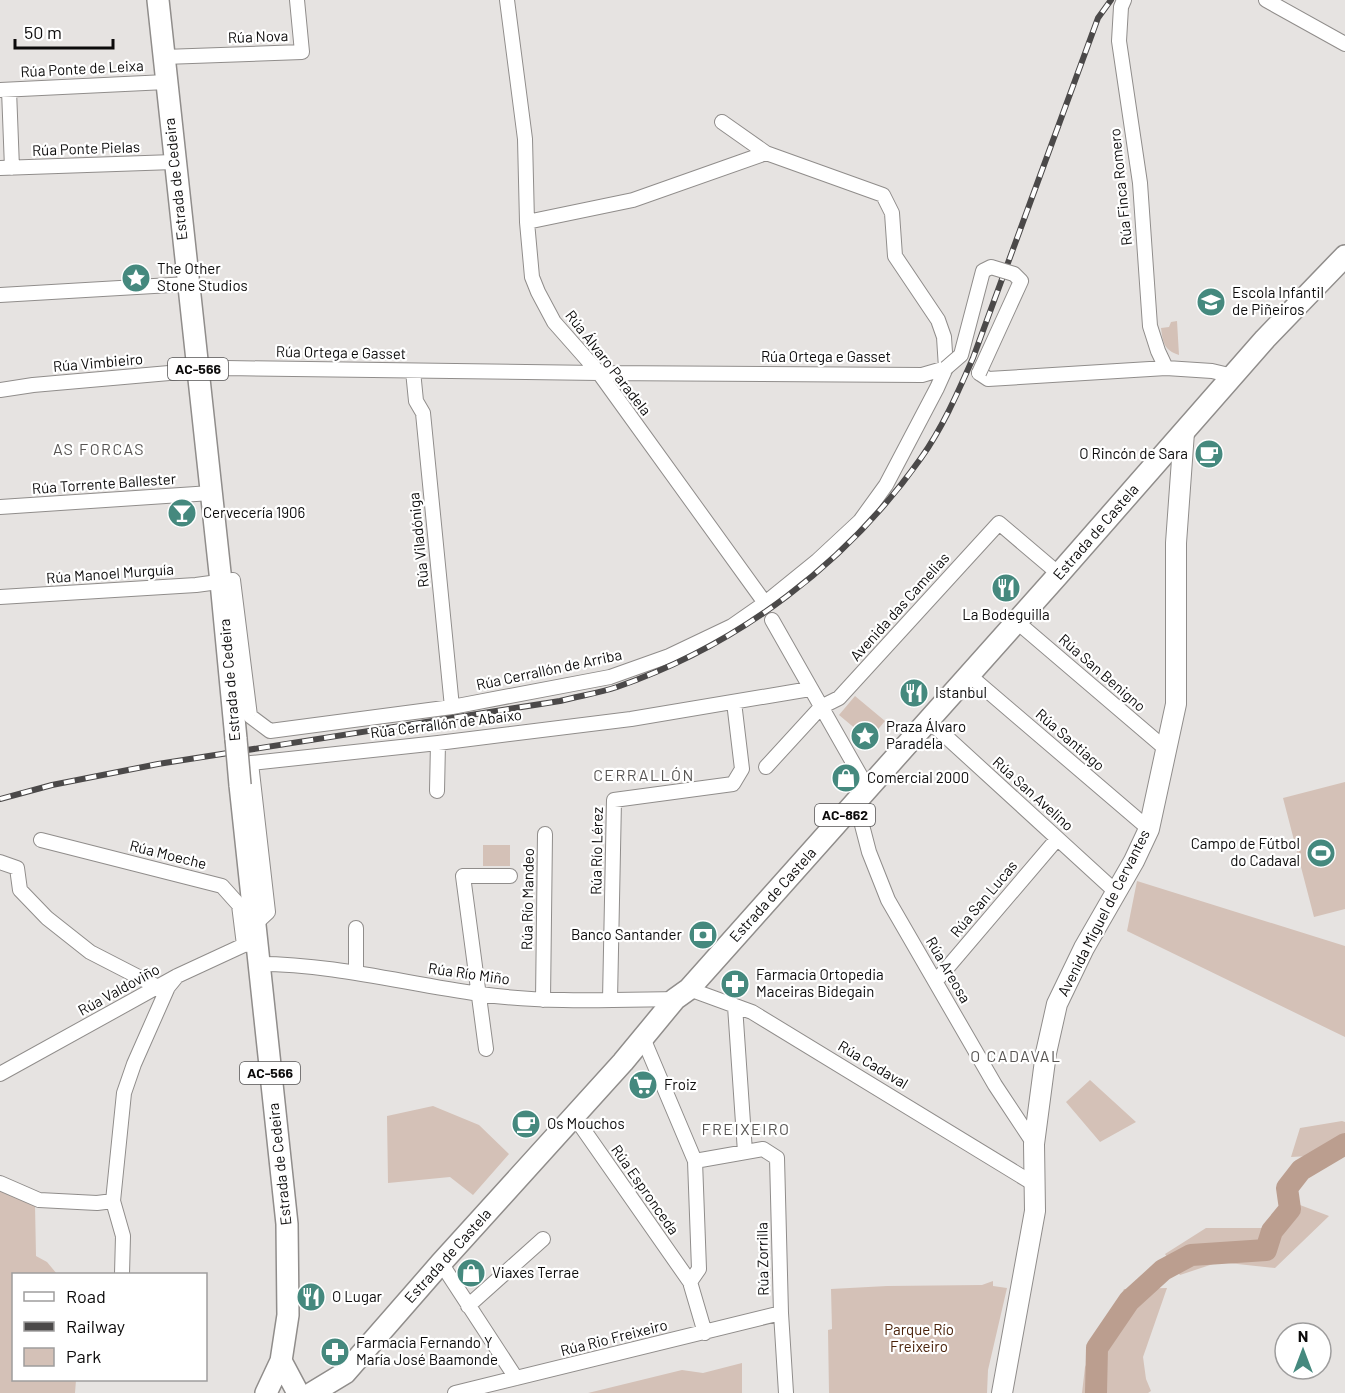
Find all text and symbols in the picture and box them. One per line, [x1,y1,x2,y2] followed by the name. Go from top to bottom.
[15,12,112,50] scale bar
[24,21,62,43] text: 50 m
[227,26,289,46] street label: Rúa Nova
[20,56,144,80] street label: Rúa Ponte de Leixa
[160,117,190,241] street label: Estrada de Cedeira
[1105,128,1135,247] street label: Rúa Finca Romero
[32,137,140,159] street label: Rúa Ponte Pielas
[157,259,248,294] place label: The Other Stone Studios
[120,262,152,294] place icon: The Other Stone Studios
[1232,283,1324,318] place label: Escola Infantil de Piñeiros
[1195,286,1227,318] school or university icon: Escola Infantil de Piñeiros
[562,306,655,419] street label: Rúa Álvaro Paradela
[276,342,406,362] street label: Rúa Ortega e Gasset
[761,347,891,365] street label: Rúa Ortega e Gasset
[52,349,144,375] street label: Rúa Vimbieiro
[168,358,228,380] road number: AC-566
[1193,438,1225,470] cafe icon: O Rincón de Sara
[53,439,145,458] district label: AS FORCAS
[1079,444,1188,462] place label: O Rincón de Sara
[31,469,177,497] street label: Rúa Torrente Ballester
[1049,480,1142,583] street label: Estrada de Castela
[404,492,432,589] street label: Rúa Viladóniga
[166,497,198,529] bar icon: Cervecería 1906
[203,503,305,521] place label: Cervecería 1906
[846,548,953,664] street label: Avenida das Camelias
[46,560,174,586] street label: Rúa Manoel Murguía
[990,572,1022,604] restaurant icon: La Bodeguilla
[962,605,1050,623] place label: La Bodeguilla
[215,618,243,742] street label: Estrada de Cedeira
[1056,630,1150,715] street label: Rúa San Benigno
[474,645,623,693] street label: Rúa Cerrallón de Arriba
[898,677,930,709] restaurant icon: Istanbul
[935,683,987,701] place label: Istanbul
[1032,704,1109,774] street label: Rúa Santiago
[369,705,523,741] street label: Rúa Cerrallón de Abaixo
[886,717,966,752] place label: Praza Álvaro Paradela
[849,720,881,752] place icon: Praza Álvaro Paradela
[990,752,1078,834] street label: Rúa San Avelino
[830,762,862,794] shop icon: Comercial 2000
[593,765,695,784] district label: CERRALLÓN
[867,768,969,786] place label: Comercial 2000
[815,804,875,826] road number: AC-862
[586,806,606,895] street label: Rúa Río Lérez
[1053,826,1153,999] street label: Avenida Miguel de Cervantes
[1191,834,1300,869] place label: Campo de Fútbol do Cadaval
[128,836,209,872] street label: Rúa Moeche
[1305,837,1337,869] sports icon: Campo de Fútbol do Cadaval
[725,843,819,945] street label: Estrada de Castela
[517,848,537,950] street label: Rúa Río Mandeo
[946,856,1021,940] street label: Rúa San Lucas
[687,919,719,951] bank icon: Banco Santander
[571,925,683,943] place label: Banco Santander
[923,933,975,1006] street label: Rúa Areosa
[427,958,511,988] street label: Rúa Río Miño
[75,959,162,1019] street label: Rúa Valdoviño
[756,965,884,1000] place label: Farmacia Ortopedia Maceiras Bidegain
[719,968,751,1000] pharmacy icon: Farmacia Ortopedia Maceiras Bidegain
[835,1036,912,1092] street label: Rúa Cadaval
[970,1046,1062,1065] district label: O CADAVAL
[240,1062,300,1084] road number: AC-566
[627,1069,659,1101] supermarket icon: Froiz
[664,1075,697,1093] place label: Froiz
[264,1102,294,1226] street label: Estrada de Cedeira
[510,1108,542,1140] cafe icon: Os Mouchos
[547,1114,625,1132] place label: Os Mouchos
[701,1119,791,1138] district label: FREIXEIRO
[608,1141,683,1238] street label: Rúa Espronceda
[400,1204,494,1306] street label: Estrada de Castela
[752,1222,772,1296] street label: Rúa Zorrilla
[455,1257,487,1289] shop icon: Viaxes Terrae
[492,1263,579,1281] place label: Viaxes Terrae
[12,1273,207,1381] legend
[295,1281,327,1313] restaurant icon: O Lugar
[66,1285,106,1307] text: Road
[332,1287,383,1305] place label: O Lugar
[66,1315,125,1337] text: Railway
[558,1315,669,1359] street label: Rúa Rio Freixeiro
[884,1320,954,1355] park label: Parque Río Freixeiro
[1273,1321,1333,1381] north arrow
[1298,1326,1308,1345] text: N
[356,1333,498,1368] place label: Farmacia Fernando Y María José Baamonde
[319,1336,351,1368] pharmacy icon: Farmacia Fernando Y María José Baamonde
[66,1345,101,1367] text: Park

